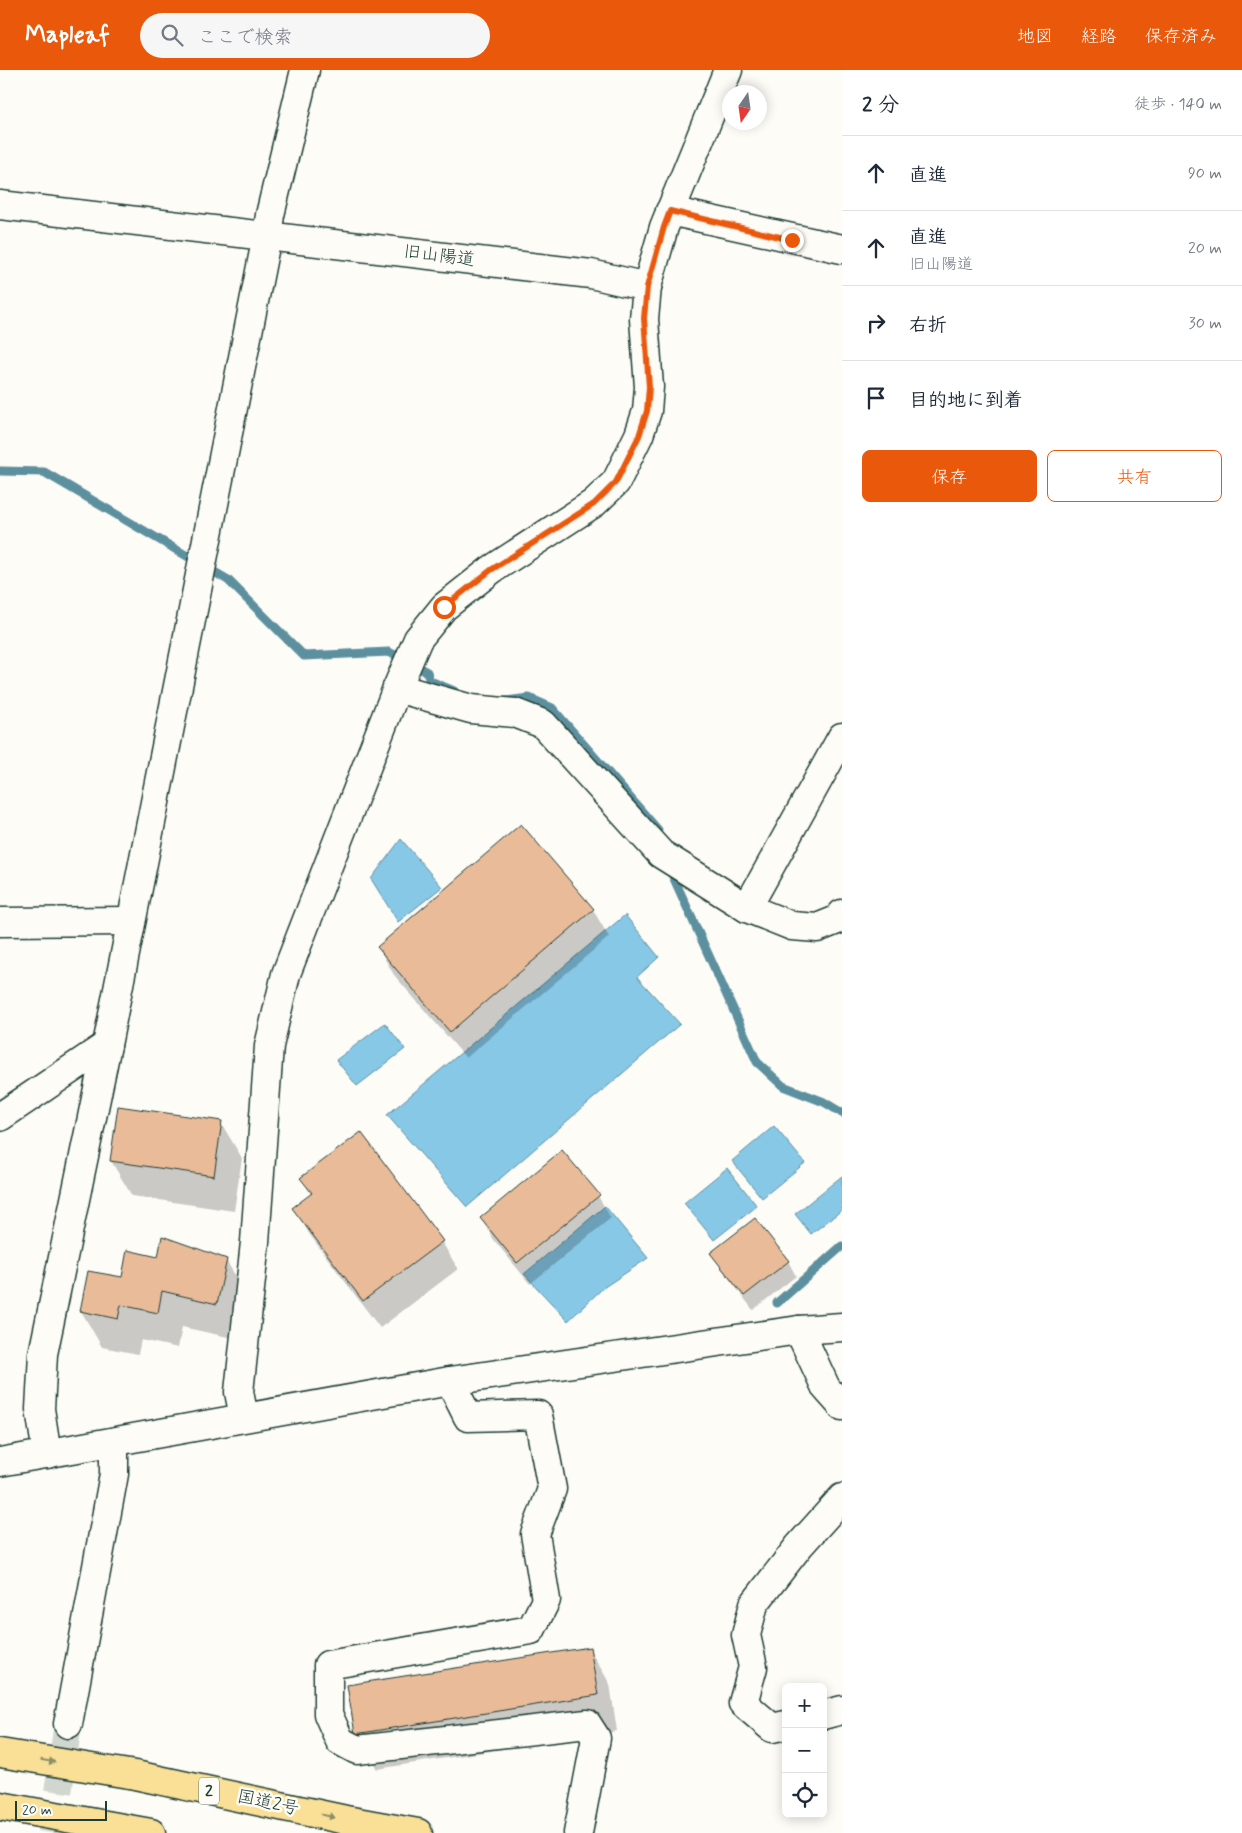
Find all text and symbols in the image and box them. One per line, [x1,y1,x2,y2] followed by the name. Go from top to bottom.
[140,13,490,58] search box
[25,20,110,51] text: Mapleaf
[158,21,186,49] icon: search
[198,25,293,50] text: ここで検索
[1017,25,1053,49] text: 地図
[1081,25,1117,49] text: 経路
[1145,25,1217,49] text: 保存済み
[722,85,767,130] north arrow
[862,91,899,119] text: 2 分
[1134,94,1222,115] text: 徒歩 · 140 m
[862,159,890,187] icon: ahead
[909,163,947,188] text: 直進
[1188,163,1222,184] text: 90 m
[909,225,947,250] text: 直進
[781,229,804,252] route end
[862,234,890,262] icon: ahead
[1188,238,1222,259] text: 20 m
[402,240,476,272] street label: 旧山陽道
[909,254,973,275] text: 旧山陽道
[862,309,890,337] icon: right
[909,313,947,338] text: 右折
[1189,313,1222,334] text: 30 m
[862,384,890,412] icon: arrive
[909,388,1023,413] text: 目的地に到着
[862,450,1037,502] button: 保存
[1047,450,1222,502] button: 共有
[433,596,456,619] route start
[782,1683,827,1818] map controls
[782,1683,827,1728] button: +
[782,1728,827,1773] button: −
[40,1757,56,1765] one-way arrow
[782,1773,827,1818] button: locate
[199,1778,219,1804] road number: 2
[235,1785,301,1821] street label: 国道2号
[15,1798,108,1821] scale bar
[22,1801,52,1819] text: 20 m
[320,1812,335,1820] one-way arrow

